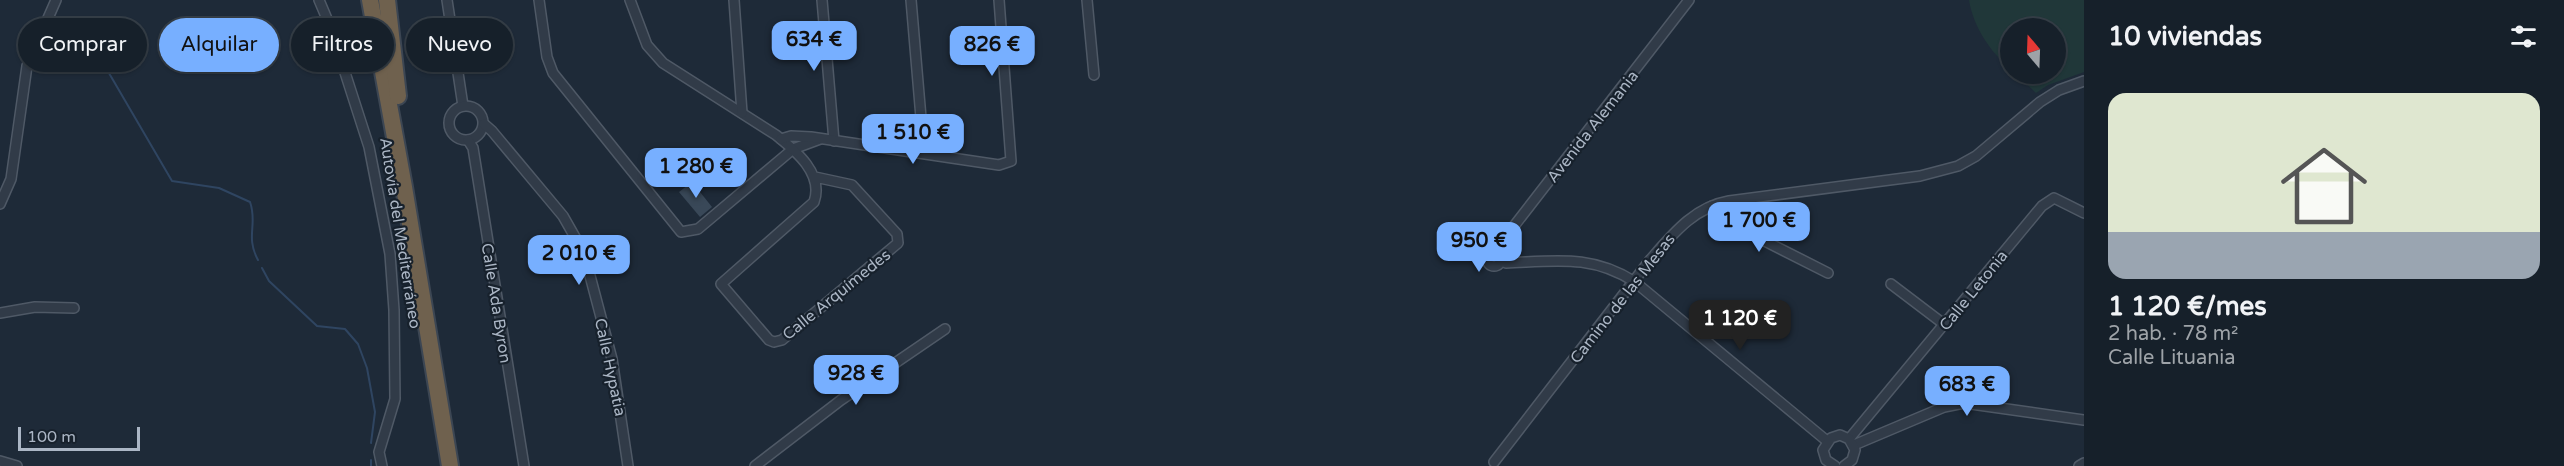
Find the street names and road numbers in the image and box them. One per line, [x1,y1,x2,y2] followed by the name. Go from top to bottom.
[1543,66,1643,187] street label: Avenida Alemania
[375,136,425,330] street label: Autovía del Mediterráneo
[1566,230,1680,367] street label: Camino de las Mesas
[477,242,515,365] street label: Calle Ada Byron
[778,245,895,345] street label: Calle Arquímedes
[1935,246,2012,335] street label: Calle Letonia
[590,316,630,418] street label: Calle Hypatia

